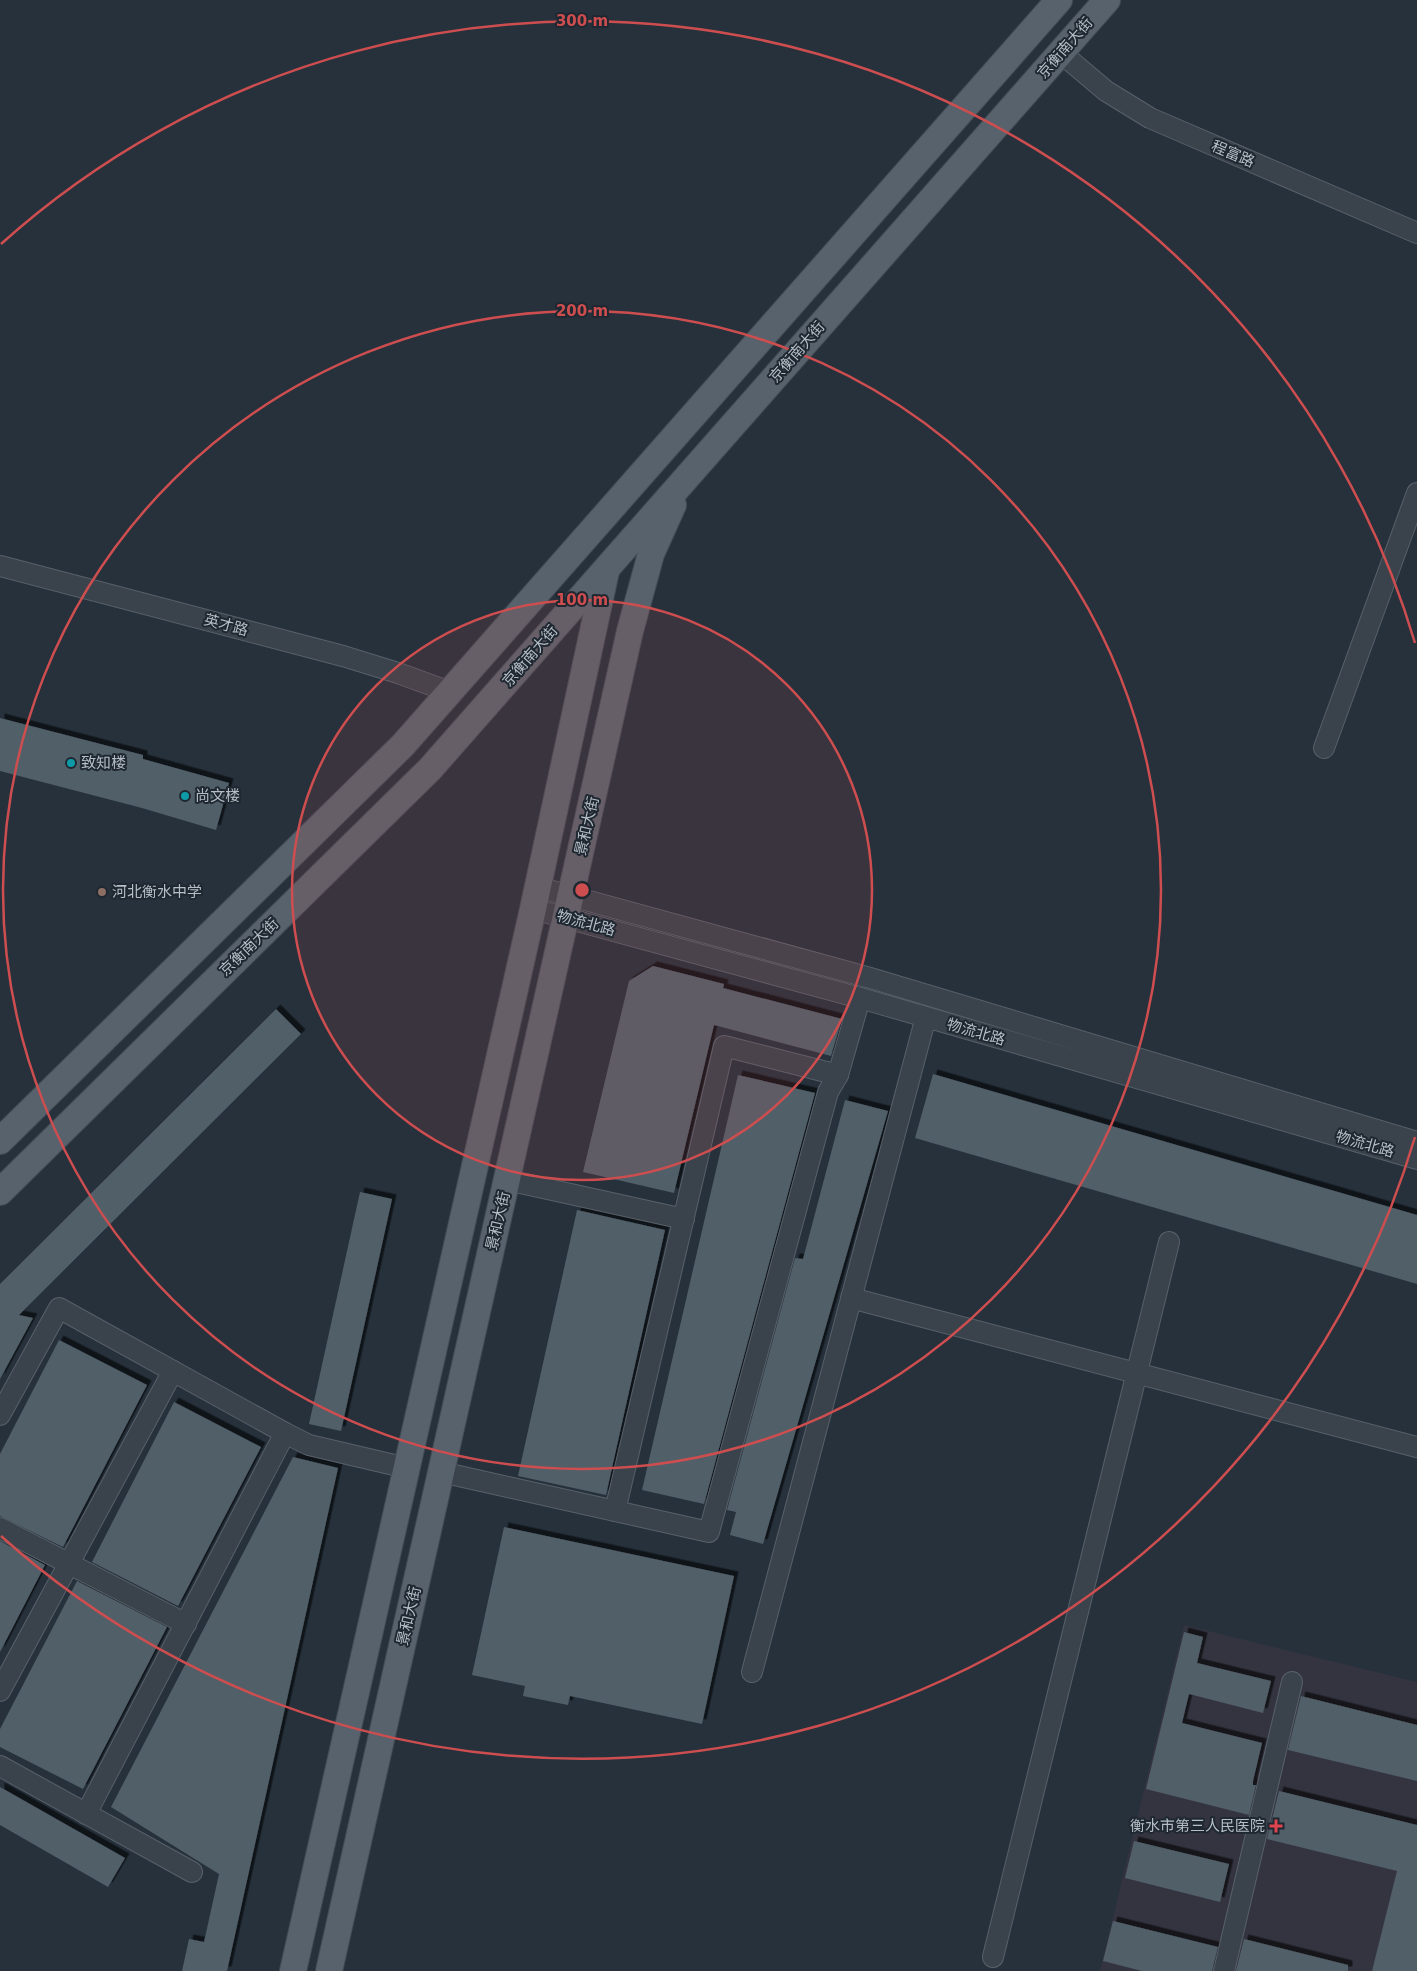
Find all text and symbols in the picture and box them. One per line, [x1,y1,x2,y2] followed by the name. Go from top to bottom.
[556,12,608,30] text: 300 m
[1034,14,1096,82] street label: 京衡南大街
[1209,137,1257,171] street label: 程富路
[556,302,608,320] text: 200 m
[766,318,828,386] street label: 京衡南大街
[556,591,608,609] text: 100 m
[202,610,250,640] street label: 英才路
[499,622,561,690] street label: 京衡南大街
[81,754,126,772] place label: 致知楼
[65,757,77,769] marker: 致知楼
[195,787,240,805] place label: 尚文楼
[179,790,191,802] marker: 尚文楼
[571,795,603,857] street label: 景和大街
[573,881,591,899] centre of rings
[112,883,202,901] place label: 河北衡水中学
[96,886,108,898] marker: 河北衡水中学
[555,907,617,939] street label: 物流北路
[216,914,282,980] street label: 京衡南大街
[945,1015,1007,1049] street label: 物流北路
[1334,1127,1396,1161] street label: 物流北路
[482,1190,514,1252] street label: 景和大街
[393,1585,425,1647] street label: 景和大街
[1130,1817,1265,1835] place label: 衡水市第三人民医院
[1269,1819,1283,1833] marker: 衡水市第三人民医院

